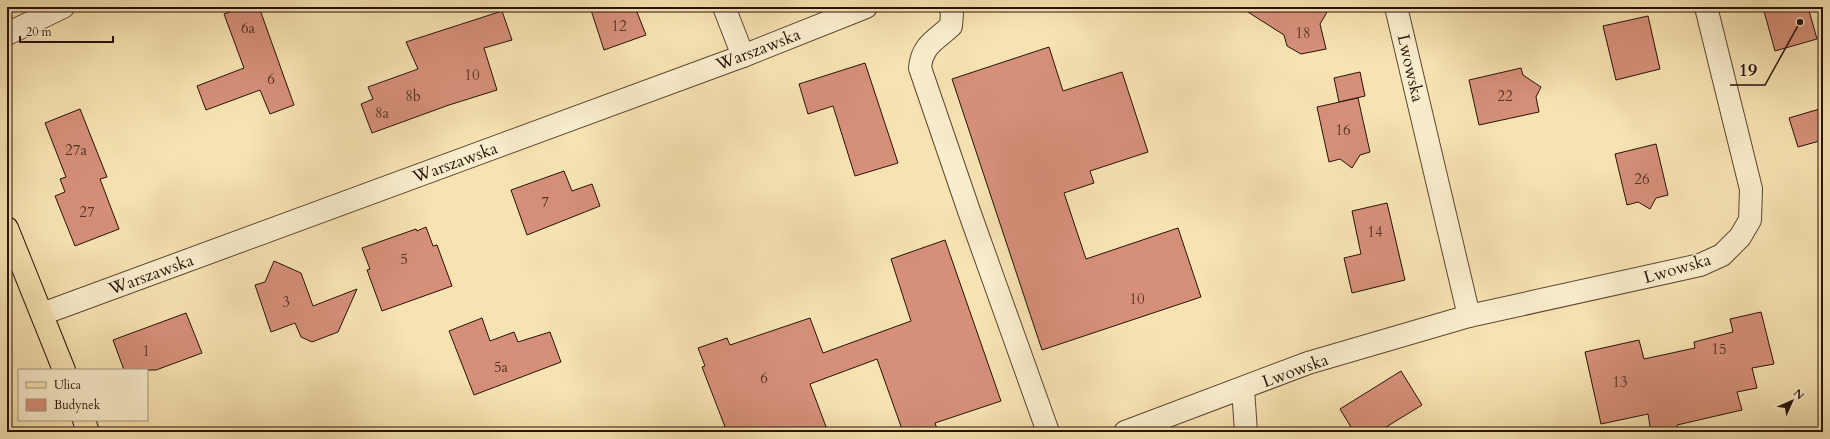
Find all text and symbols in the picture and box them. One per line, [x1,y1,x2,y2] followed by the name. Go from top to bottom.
[611,16,627,36] house number: 12
[20,18,113,44] scale bar
[241,18,256,38] house number: 6a
[712,23,804,76] street label: Warszawska
[1295,23,1311,43] house number: 18
[26,24,53,40] text: 20 m
[1392,32,1430,105] street label: Lwowska
[1730,55,1765,85] callout: 19
[1739,58,1757,83] text: 19
[464,65,480,85] house number: 10
[267,69,275,89] house number: 6
[405,86,421,106] house number: 8b
[1497,86,1513,106] house number: 22
[375,103,390,123] house number: 8a
[1335,120,1351,140] house number: 16
[409,136,501,189] street label: Warszawska
[65,140,87,160] house number: 27a
[1634,169,1650,189] house number: 26
[541,192,549,212] house number: 7
[79,202,95,222] house number: 27
[1367,222,1383,242] house number: 14
[105,248,197,301] street label: Warszawska
[1641,248,1714,289] street label: Lwowska
[400,249,408,269] house number: 5
[1129,289,1145,309] house number: 10
[282,292,290,312] house number: 3
[1711,339,1727,359] house number: 15
[142,341,150,361] house number: 1
[1259,348,1332,393] street label: Lwowska
[494,357,509,377] house number: 5a
[760,368,768,388] house number: 6
[18,369,148,421] legend
[1612,372,1628,392] house number: 13
[54,377,82,393] text: Ulica
[1772,381,1812,421] north arrow
[1790,386,1808,403] text: N
[54,397,101,413] text: Budynek

